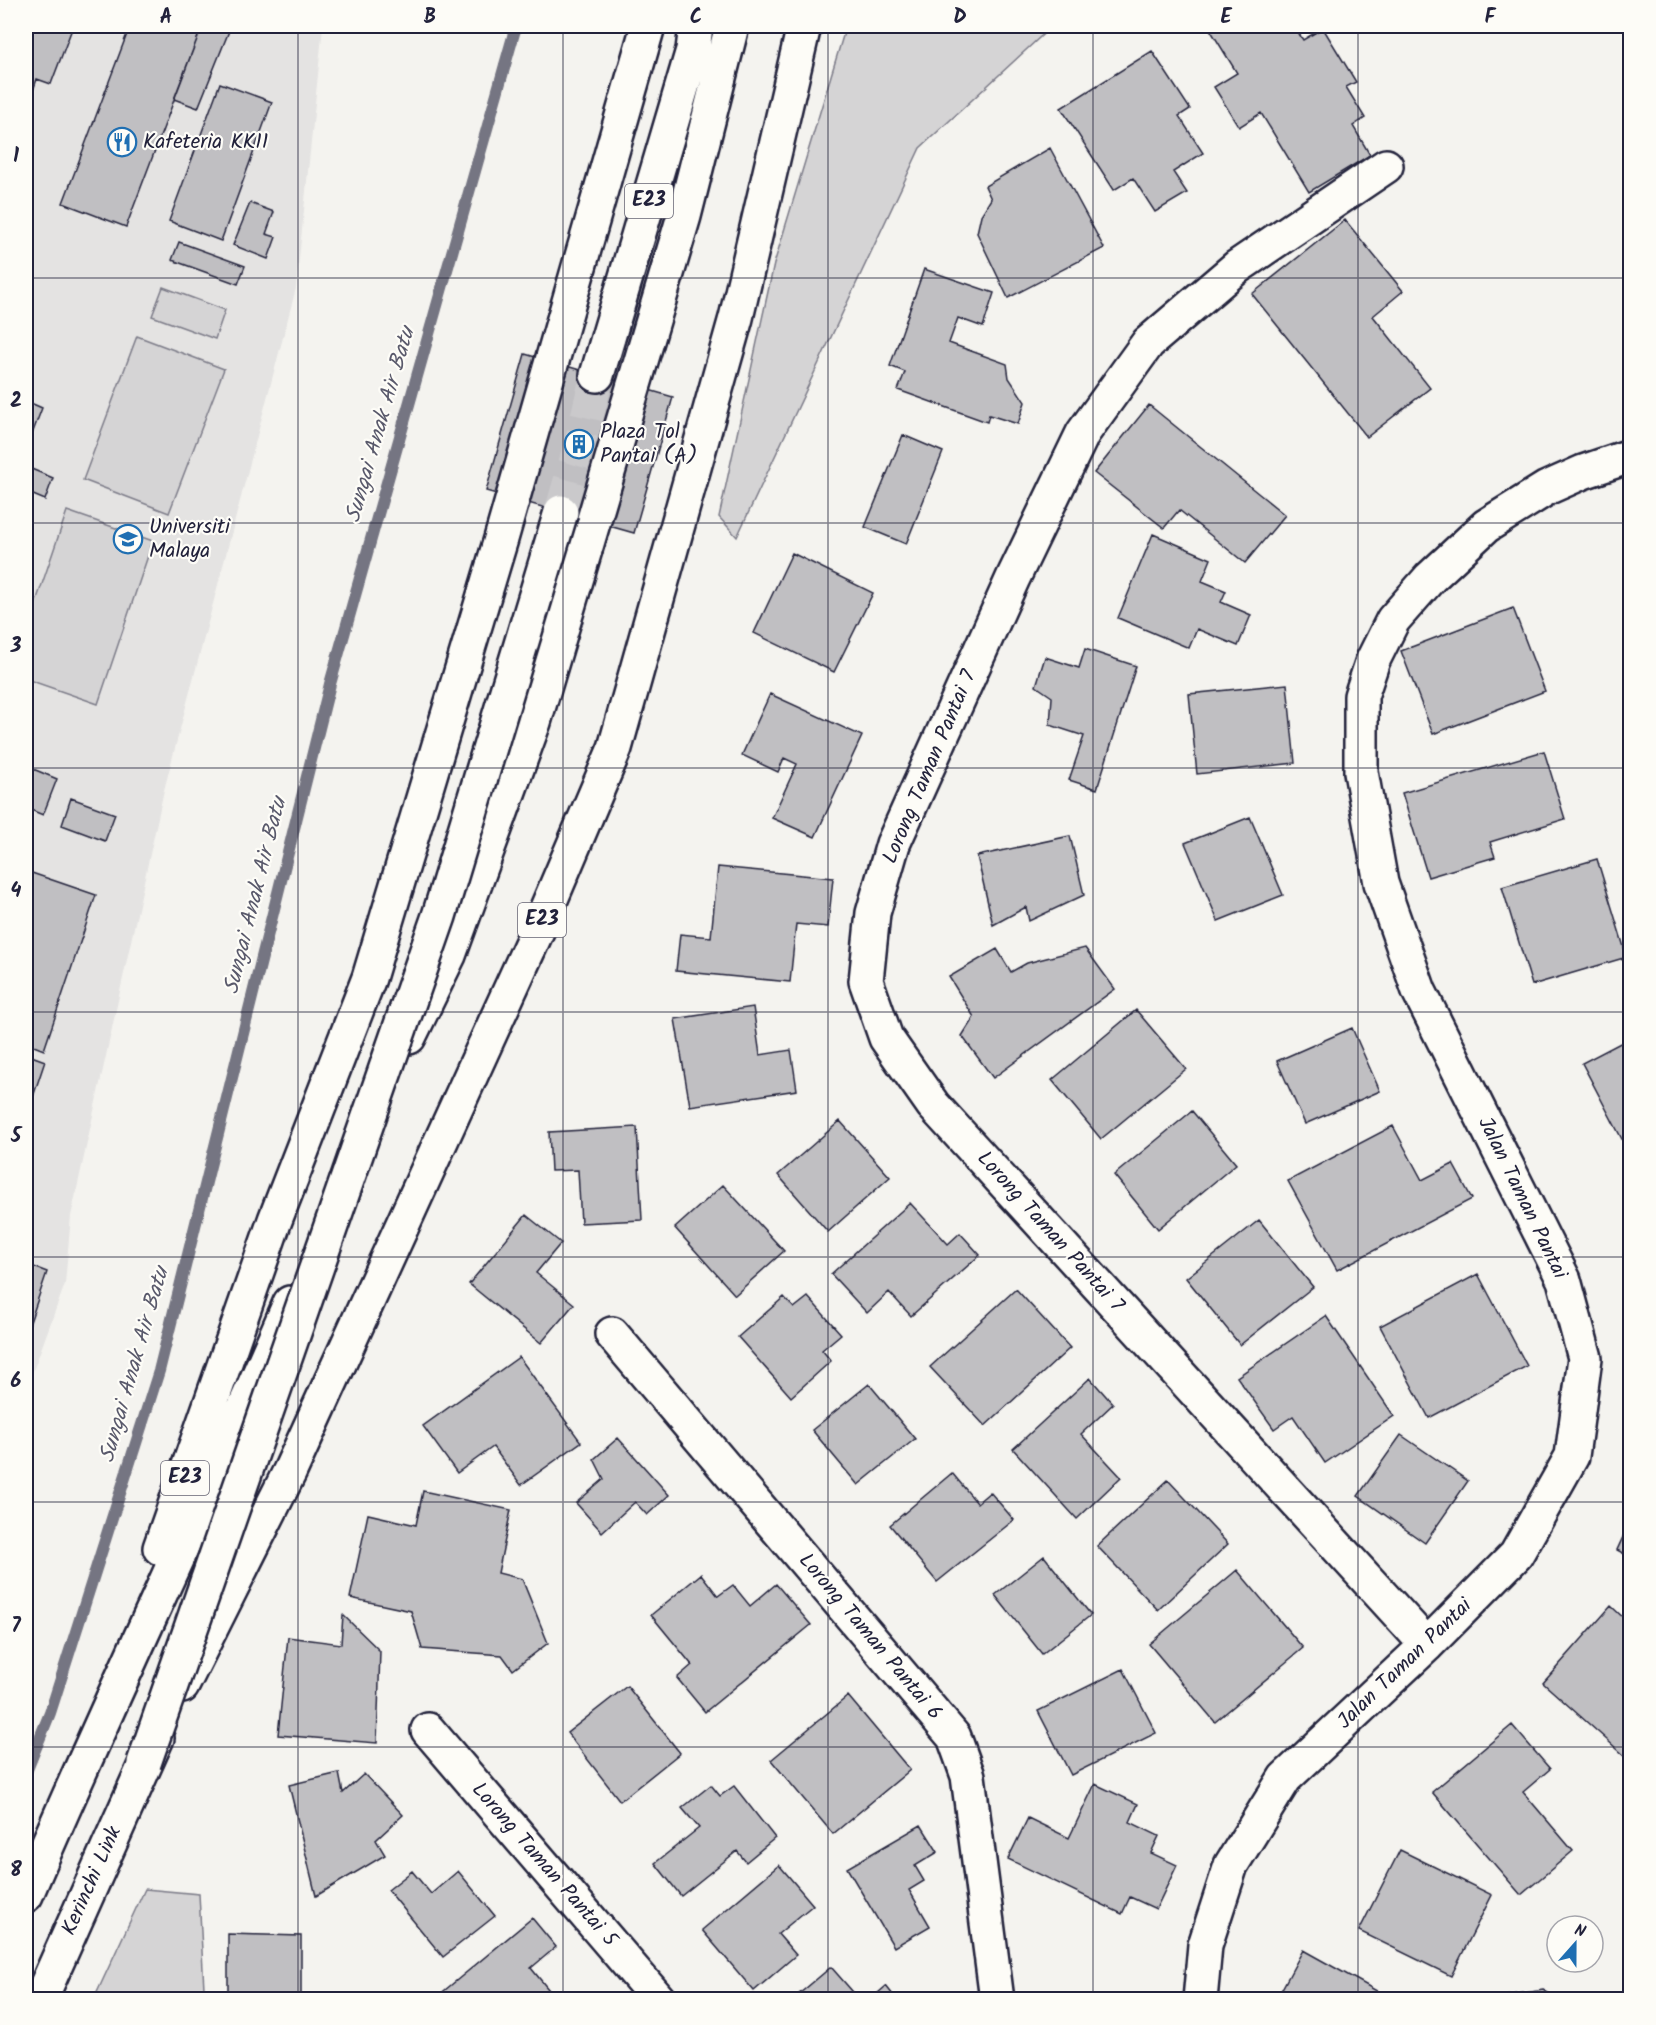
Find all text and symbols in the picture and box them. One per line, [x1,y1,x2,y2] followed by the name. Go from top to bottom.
[160,2,172,34] text: A
[424,2,436,34] text: B
[690,2,702,34] text: C
[953,2,967,34] text: D
[1220,2,1232,34] text: E
[1485,2,1497,34] text: F
[106,126,138,158] restaurant icon: Kafeteria KK11
[143,126,268,159] place label: Kafeteria KK11
[13,141,19,173] text: 1
[625,184,673,218] road number: E23
[336,321,426,527] water label: Sungai Anak Air Batu
[10,386,22,418] text: 2
[600,416,697,473] place label: Plaza Tol Pantai (A)
[563,428,595,460] building icon: Plaza Tol Pantai (A)
[149,511,231,568] place label: Universiti Malaya
[112,523,144,555] school or university icon: Universiti Malaya
[10,631,22,663] text: 3
[874,664,986,869] street label: Lorong Taman Pantai 7
[215,792,298,998] water label: Sungai Anak Air Batu
[11,876,22,908] text: 4
[518,903,566,937] road number: E23
[1468,1111,1576,1286] street label: Jalan Taman Pantai
[10,1121,23,1153] text: 5
[968,1144,1133,1321] street label: Lorong Taman Pantai 7
[90,1261,180,1467] water label: Sungai Anak Air Batu
[11,1366,22,1398] text: 6
[161,1461,209,1495] road number: E23
[790,1546,950,1728] street label: Lorong Taman Pantai 6
[1330,1590,1481,1737] street label: Jalan Taman Pantai
[11,1611,21,1643] text: 7
[463,1775,626,1956] street label: Lorong Taman Pantai 5
[53,1821,131,1941] street label: Kerinchi Link
[10,1855,22,1887] text: 8
[1545,1914,1605,1974] north arrow
[1571,1918,1589,1945] text: N

